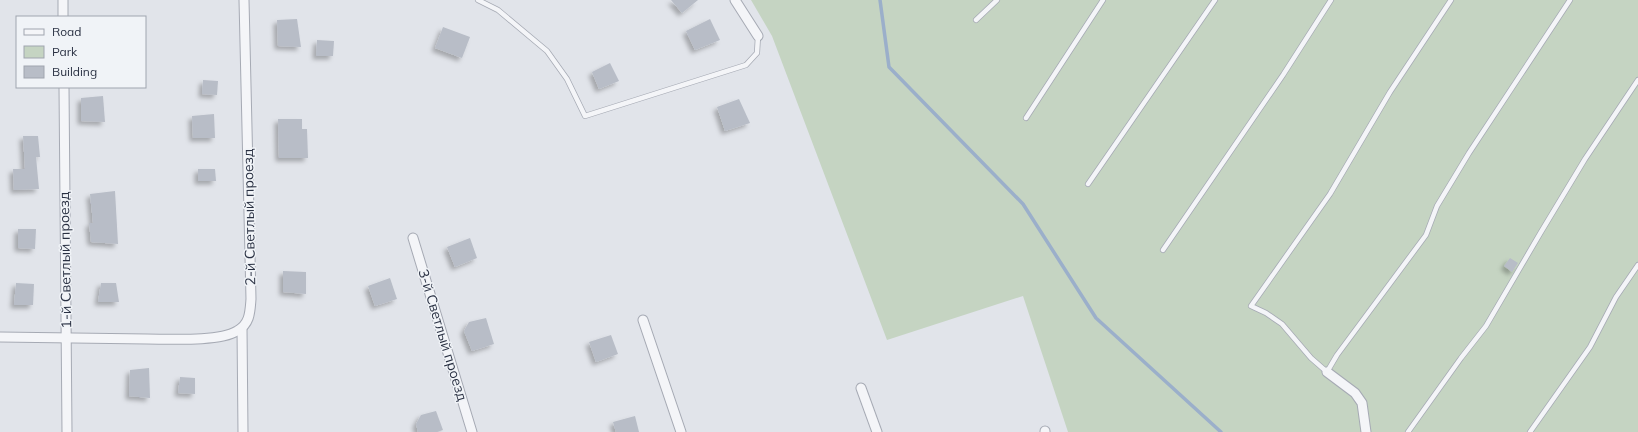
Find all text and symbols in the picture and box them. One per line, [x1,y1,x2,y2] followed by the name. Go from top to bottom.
[16,16,146,88] legend
[52,24,81,39] text: Road
[52,44,78,59] text: Park
[52,64,97,79] text: Building
[239,148,259,286] street label: 2-й Светлый проезд
[55,191,75,329] street label: 1-й Светлый проезд
[414,267,472,404] street label: 3-й Светлый проезд

